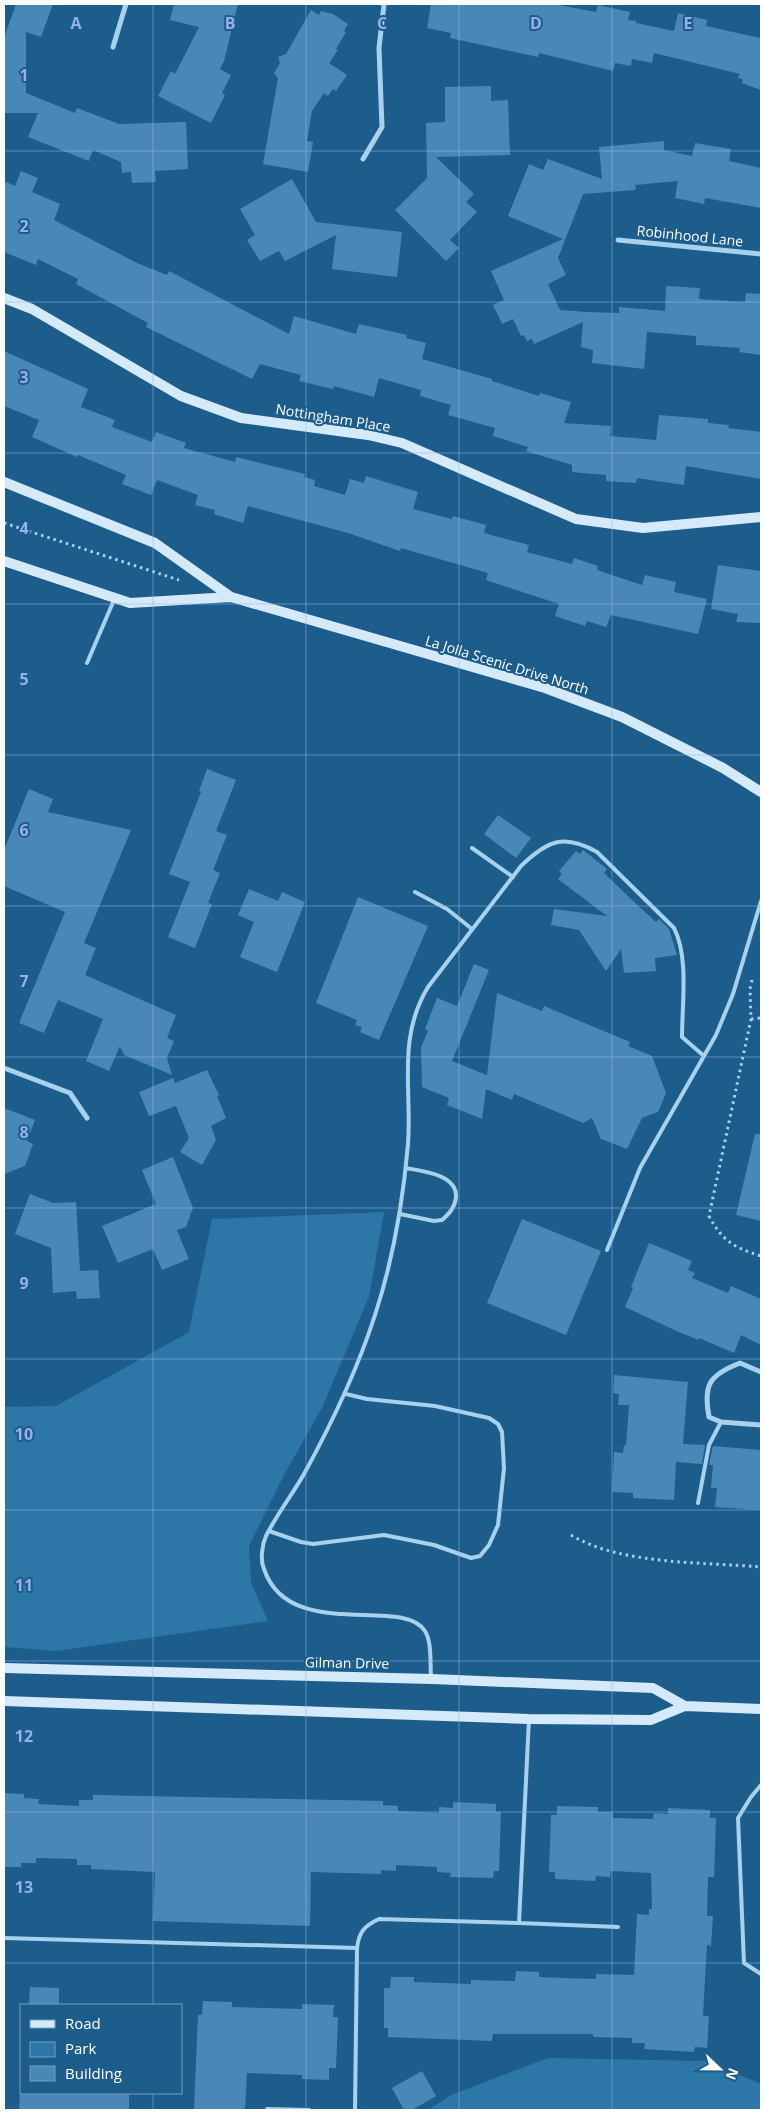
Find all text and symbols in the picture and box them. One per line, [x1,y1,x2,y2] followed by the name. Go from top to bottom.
[70,12,82,34] text: A
[225,12,235,34] text: B
[377,12,387,34] text: C
[530,12,542,34] text: D
[684,12,693,34] text: E
[19,64,29,86] text: 1
[19,215,29,237] text: 2
[636,220,744,251] street label: Robinhood Lane
[19,366,29,388] text: 3
[274,399,392,436] street label: Nottingham Place
[19,517,29,539] text: 4
[423,631,591,698] street label: La Jolla Scenic Drive North
[19,668,29,690] text: 5
[19,819,29,841] text: 6
[19,970,29,992] text: 7
[19,1121,29,1143] text: 8
[19,1272,29,1294] text: 9
[15,1423,33,1445] text: 10
[15,1574,33,1596] text: 11
[305,1652,390,1673] street label: Gilman Drive
[15,1725,33,1747] text: 12
[15,1876,33,1898] text: 13
[20,2004,182,2094] legend
[65,2013,101,2033] text: Road
[65,2038,96,2058] text: Park
[695,2044,745,2094] north arrow
[65,2063,122,2083] text: Building
[722,2065,743,2083] text: N

